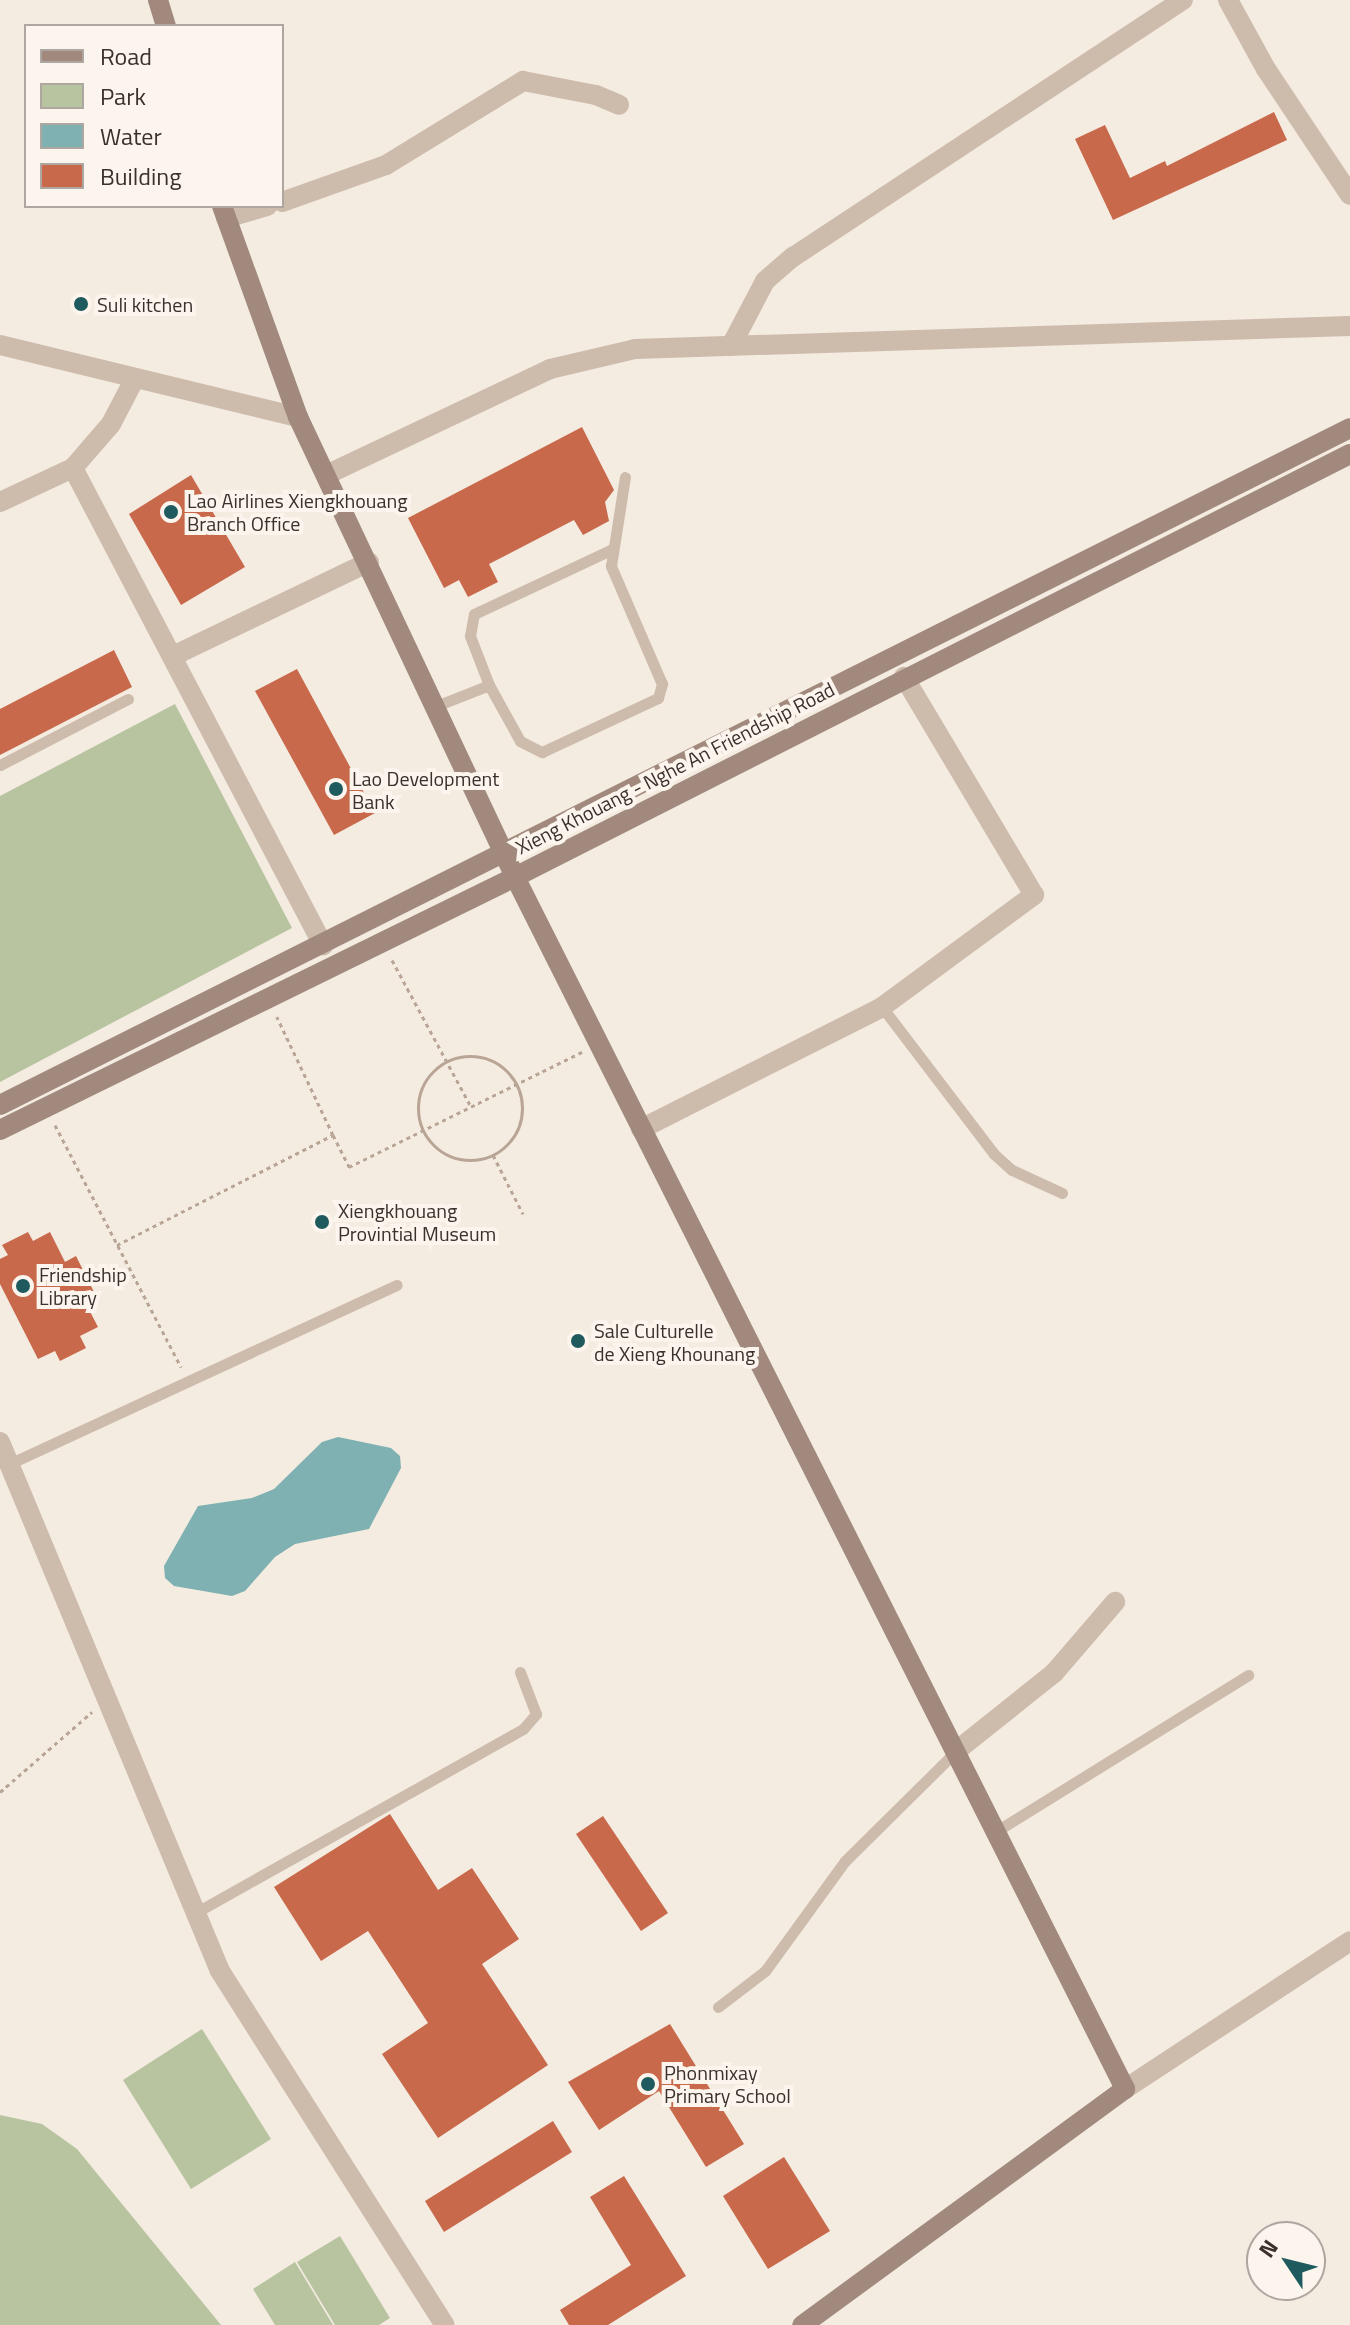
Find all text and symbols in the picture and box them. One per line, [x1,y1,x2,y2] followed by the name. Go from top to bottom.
[24,24,284,208] legend
[100,38,152,74] text: Road
[100,78,146,114] text: Park
[100,118,162,154] text: Water
[100,158,182,194] text: Building
[97,292,193,316] place label: Suli kitchen
[72,295,90,313] marker: Suli kitchen
[187,488,408,535] place label: Lao Airlines Xiengkhouang Branch Office
[162,503,180,521] marker: Lao Airlines Xiengkhouang Branch Office
[512,677,838,859] street label: Xieng Khouang - Nghe An Friendship Road
[352,766,499,813] place label: Lao Development Bank
[327,780,345,798] marker: Lao Development Bank
[338,1198,496,1245] place label: Xiengkhouang Provintial Museum
[313,1213,331,1231] marker: Xiengkhouang Provintial Museum
[39,1262,127,1309] place label: Friendship Library
[14,1277,32,1295] marker: Friendship Library
[594,1318,755,1365] place label: Sale Culturelle de Xieng Khounang
[569,1332,587,1350] marker: Sale Culturelle de Xieng Khounang
[664,2060,791,2107] place label: Phonmixay Primary School
[639,2075,657,2093] marker: Phonmixay Primary School
[1246,2221,1326,2301] north arrow
[1250,2232,1286,2264] text: N

